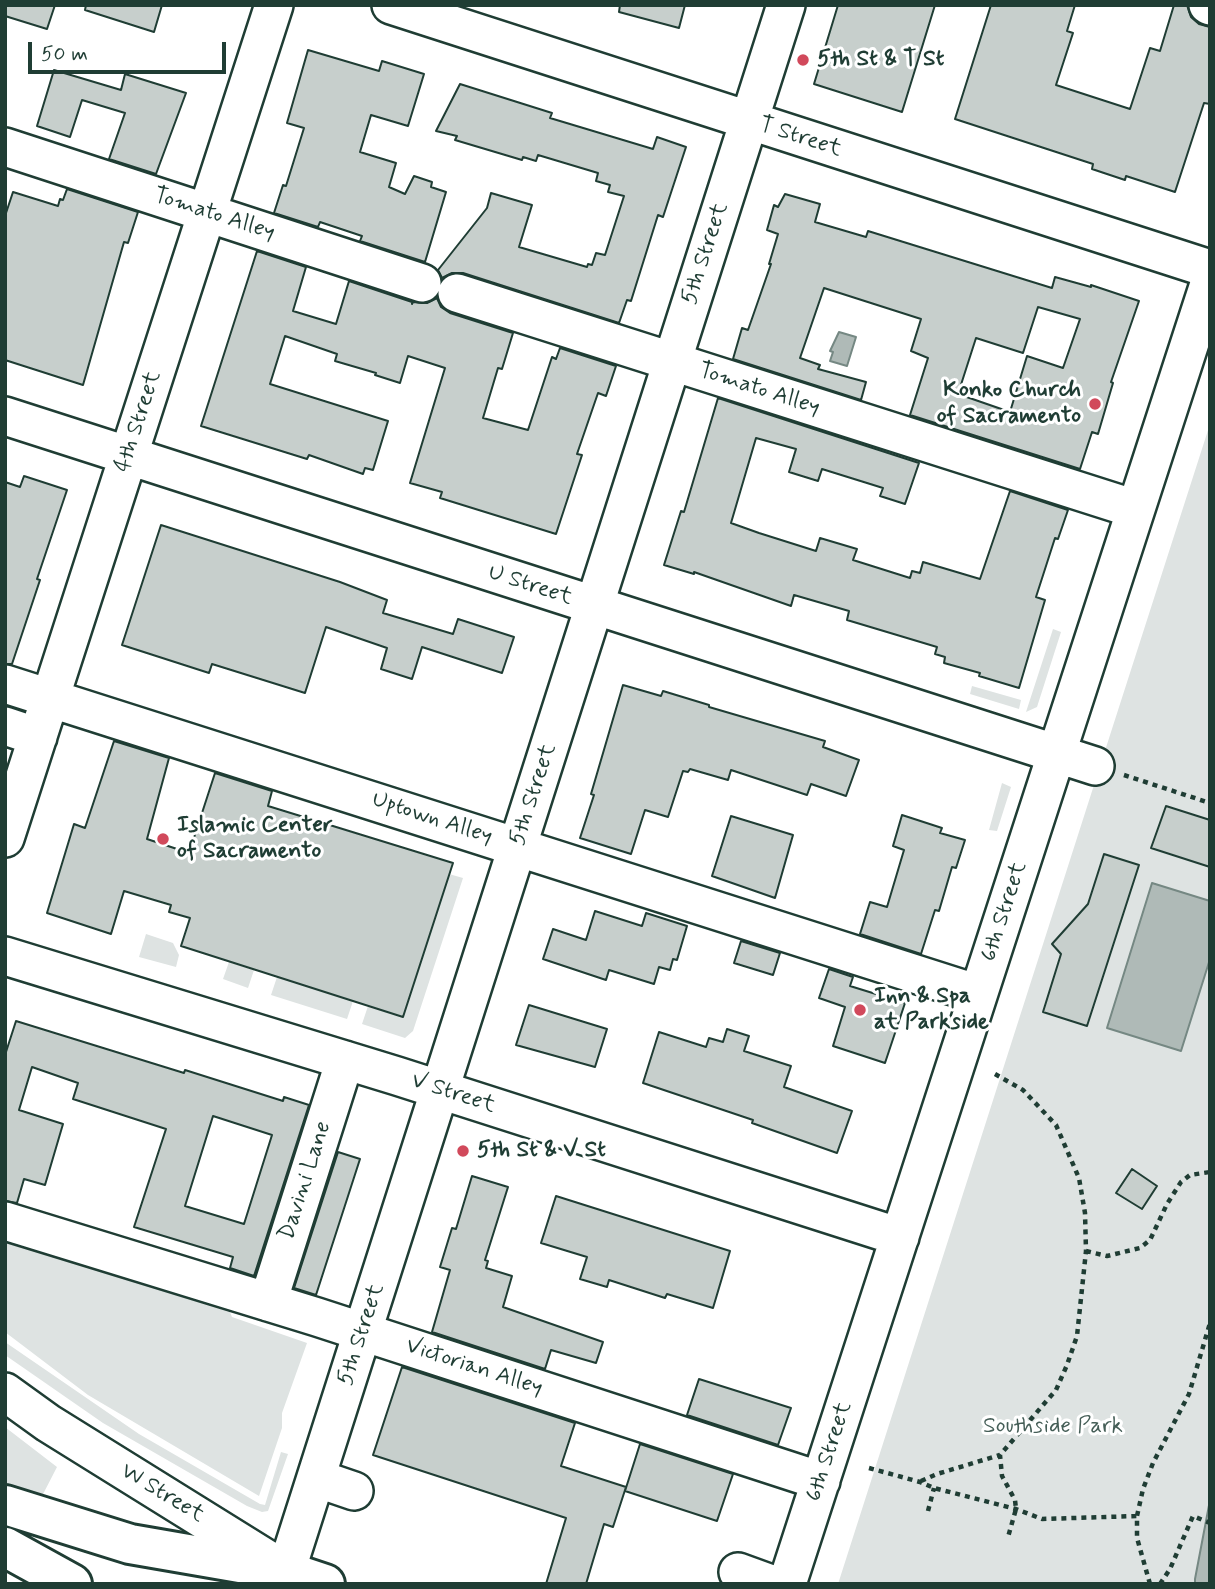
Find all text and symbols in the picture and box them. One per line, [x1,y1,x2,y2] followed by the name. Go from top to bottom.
[32,28,229,72] scale bar
[41,40,88,68] text: 50 m
[817,46,944,74] place label: 5th St & T St
[795,52,811,68] marker: 5th St & T St
[755,112,845,164] street label: T Street
[150,182,278,248] street label: Tomato Alley
[677,200,735,308] street label: 5th Street
[695,357,823,423] street label: Tomato Alley
[110,368,168,476] street label: 4th Street
[937,377,1081,431] place label: Konko Church of Sacramento
[1087,396,1103,412] marker: Konko Church of Sacramento
[484,559,576,613] street label: U Street
[505,741,563,849] street label: 5th Street
[368,787,496,851] street label: Uptown Alley
[177,812,333,866] place label: Islamic Center of Sacramento
[155,831,171,847] marker: Islamic Center of Sacramento
[976,859,1034,965] street label: 6th Street
[874,983,989,1037] place label: Inn & Spa at Parkside
[852,1002,868,1018] marker: Inn & Spa at Parkside
[407,1067,499,1121] street label: V Street
[274,1118,338,1244] street label: Davini Lane
[477,1137,606,1165] place label: 5th St & V St
[455,1143,471,1159] marker: 5th St & V St
[333,1281,391,1389] street label: 5th Street
[402,1333,546,1403] street label: Victorian Alley
[801,1399,859,1505] street label: 6th Street
[983,1413,1123,1441] park label: Southside Park
[115,1458,209,1530] street label: W Street

